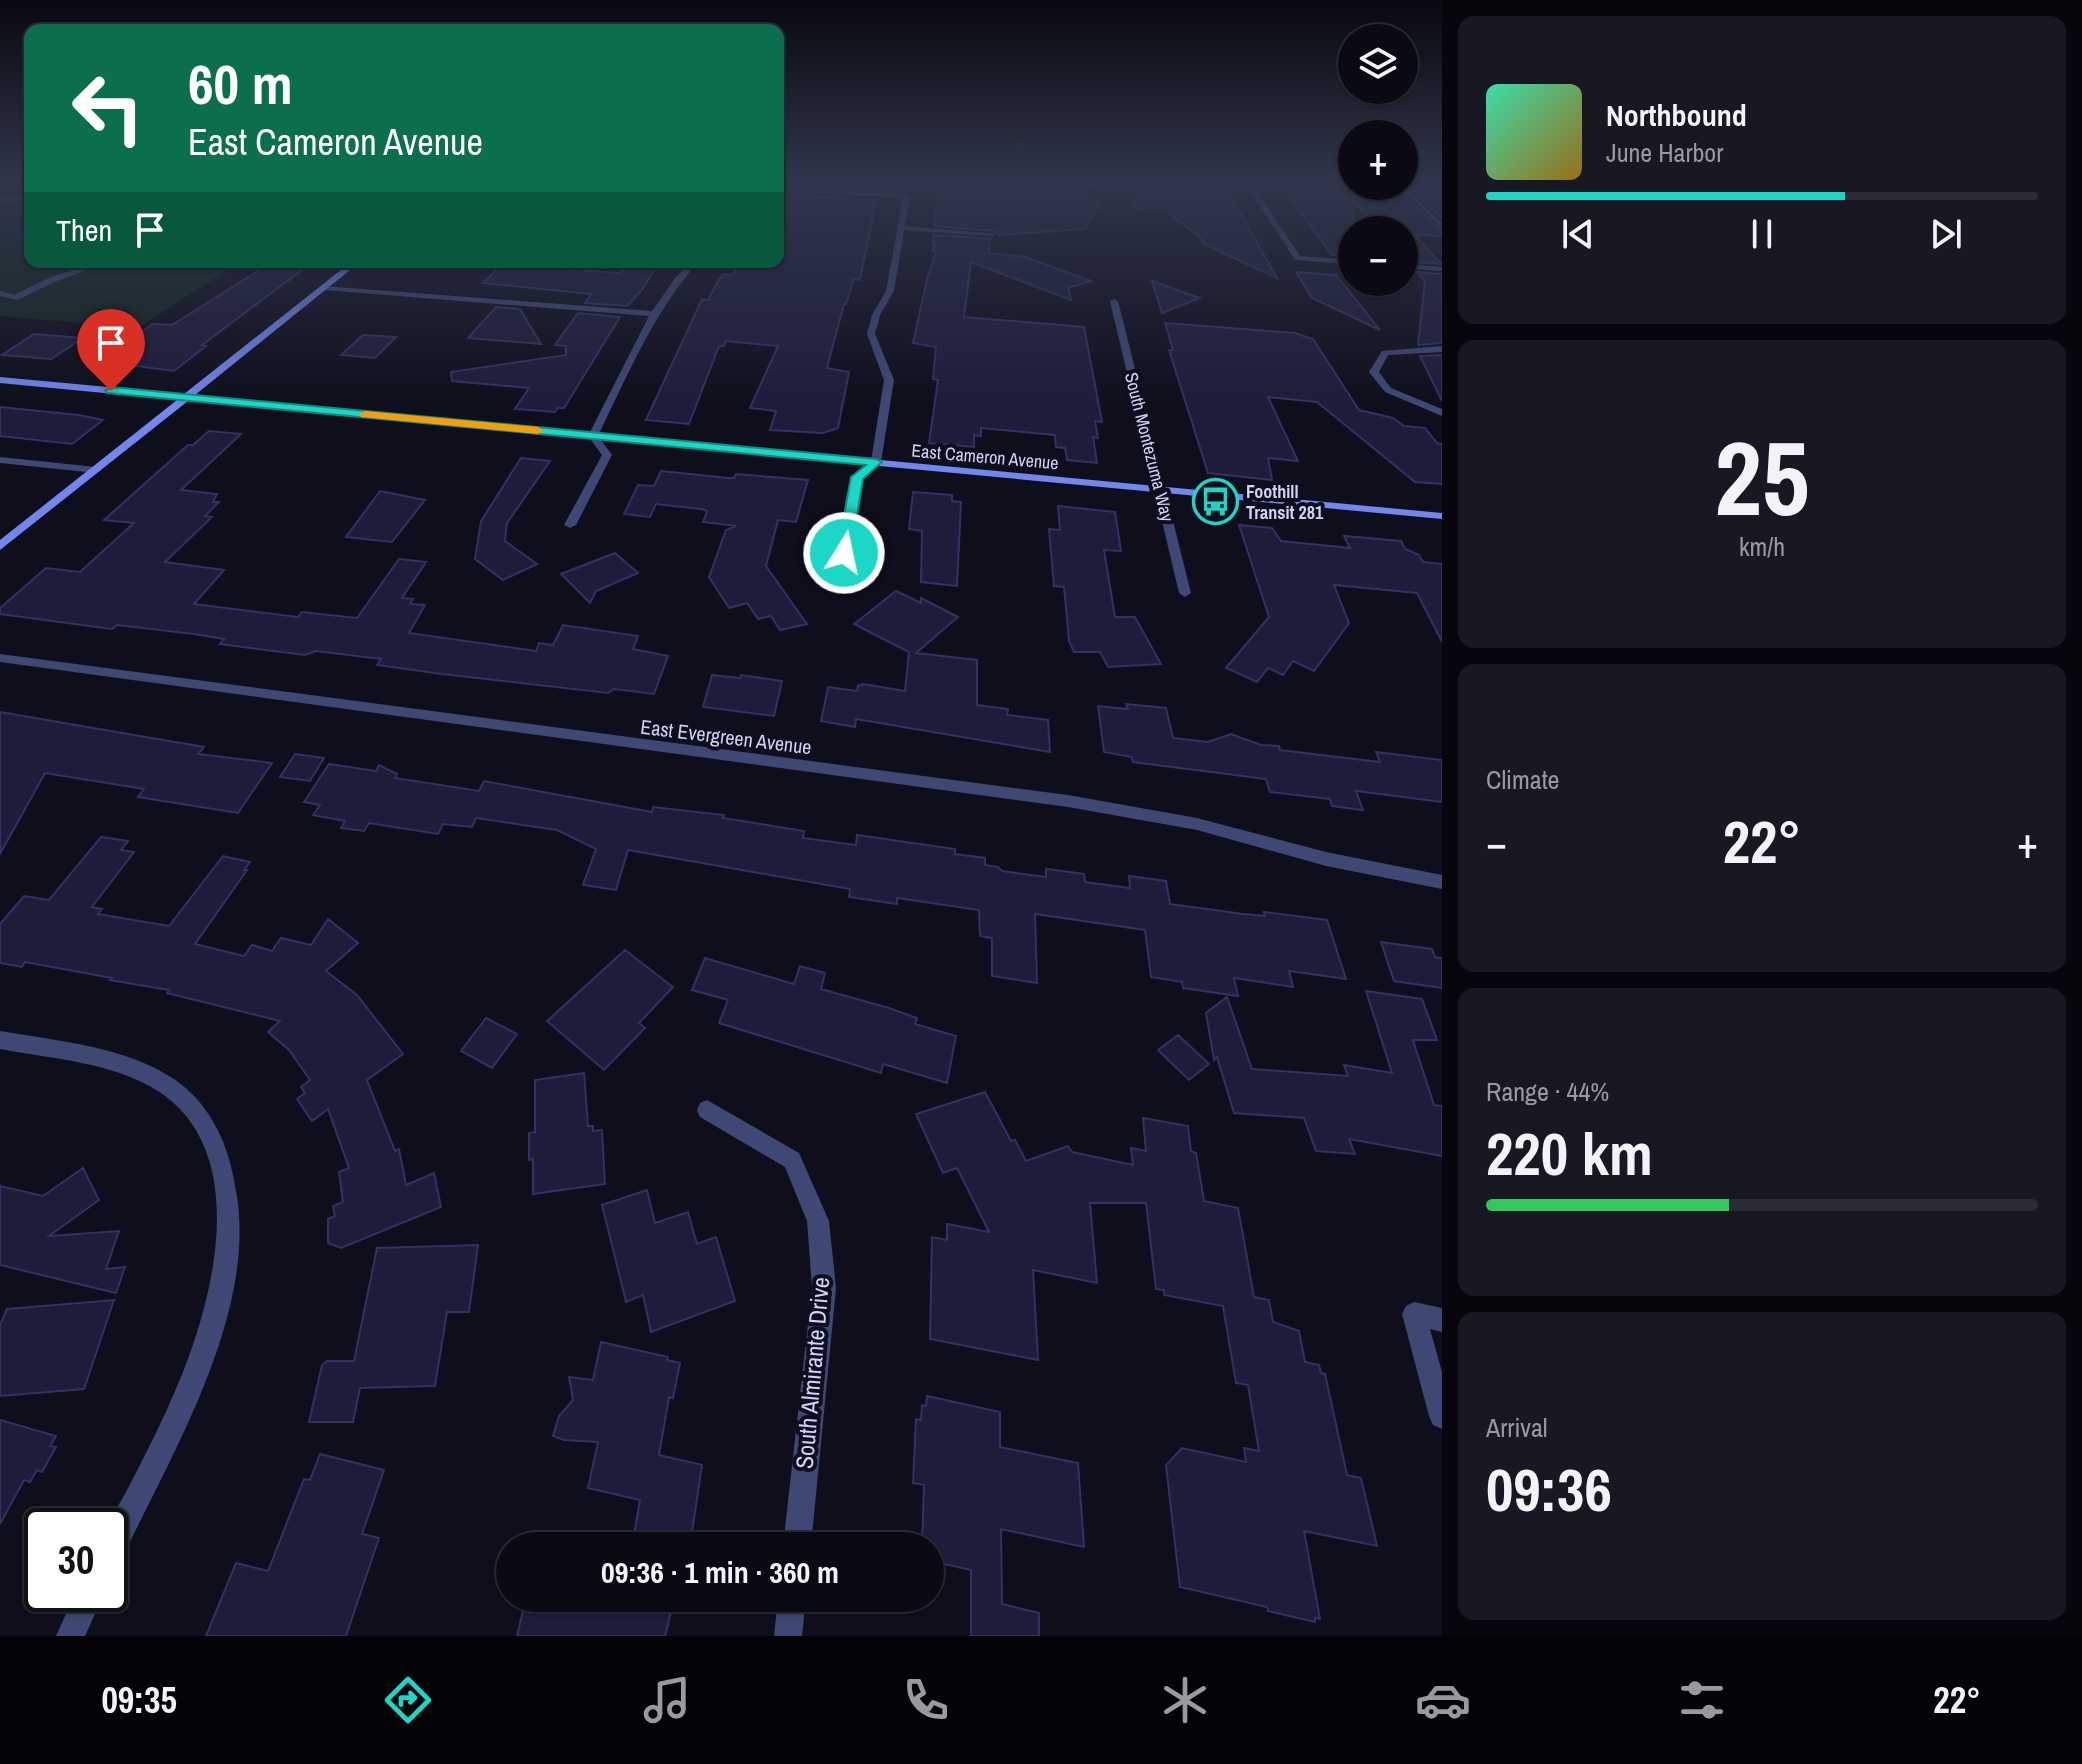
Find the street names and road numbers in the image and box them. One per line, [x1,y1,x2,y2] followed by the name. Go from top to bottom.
[1119,370,1180,525] street label: South Montezuma Way
[911,438,1060,475] street label: East Cameron Avenue
[639,713,813,760] street label: East Evergreen Avenue
[788,1276,836,1470] street label: South Almirante Drive

